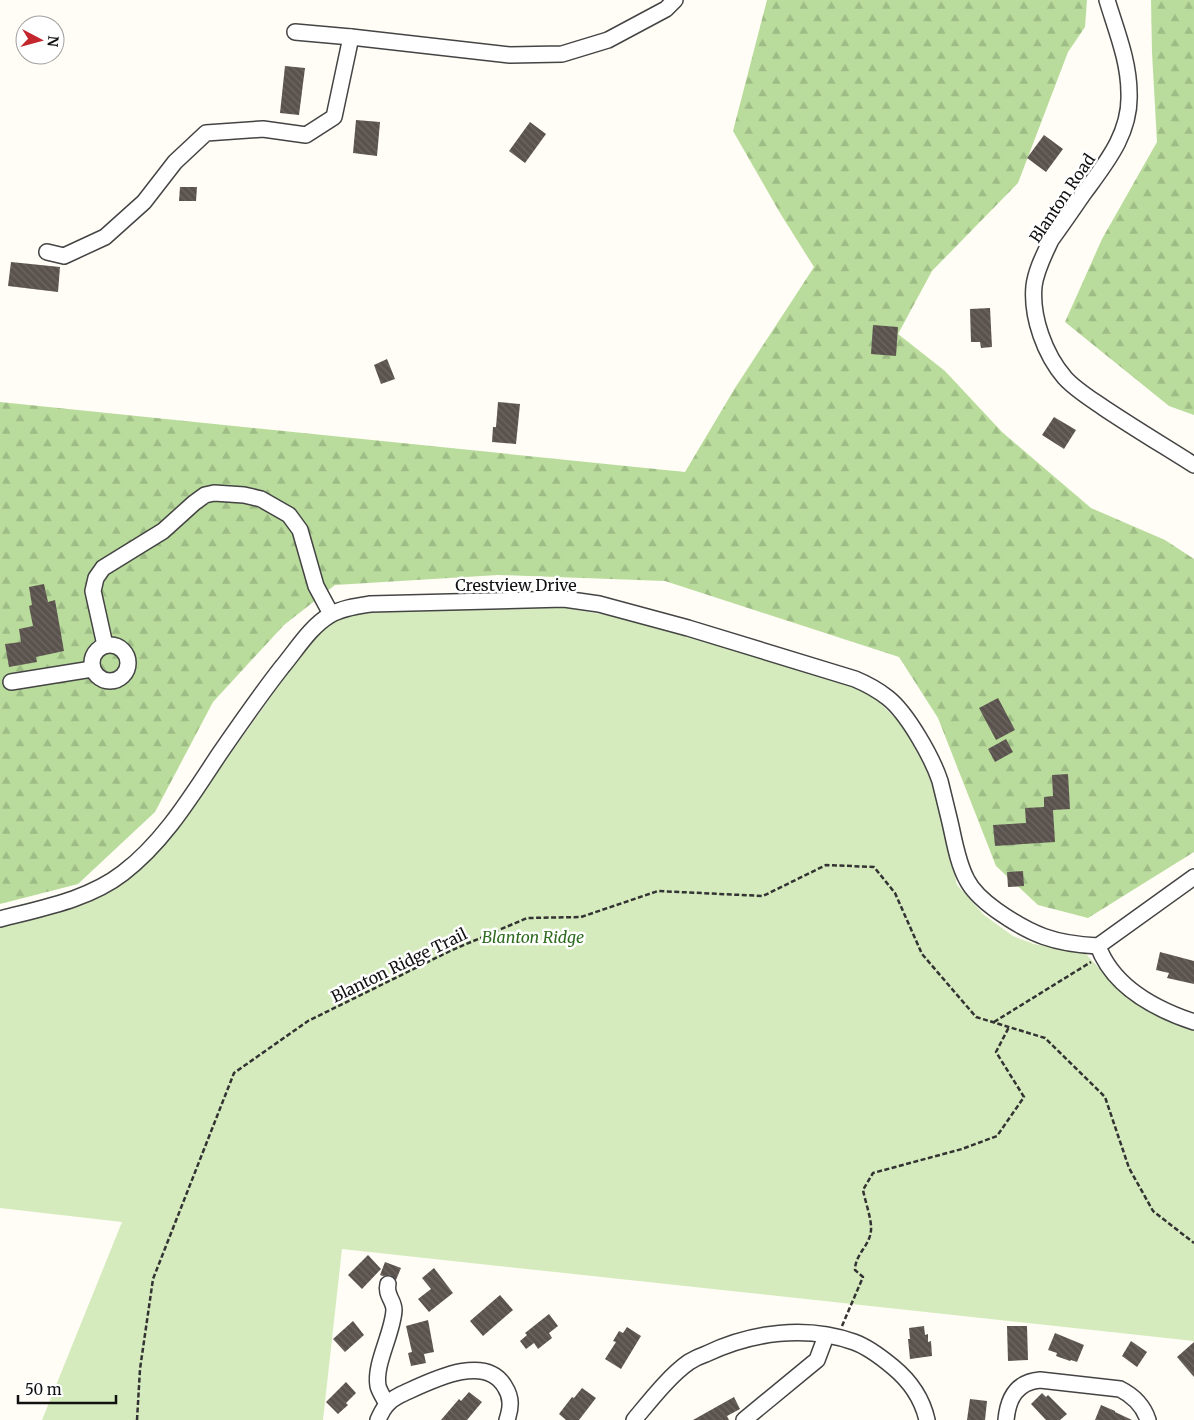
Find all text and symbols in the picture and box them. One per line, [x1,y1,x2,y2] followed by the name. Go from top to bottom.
[15,15,65,65] north arrow
[43,35,62,48] text: N
[1025,149,1099,246] street label: Blanton Road
[455,575,577,595] street label: Crestview Drive
[328,923,470,1007] street label: Blanton Ridge Trail
[482,927,584,947] park label: Blanton Ridge
[18,1372,115,1404] scale bar
[25,1380,62,1399] text: 50 m

